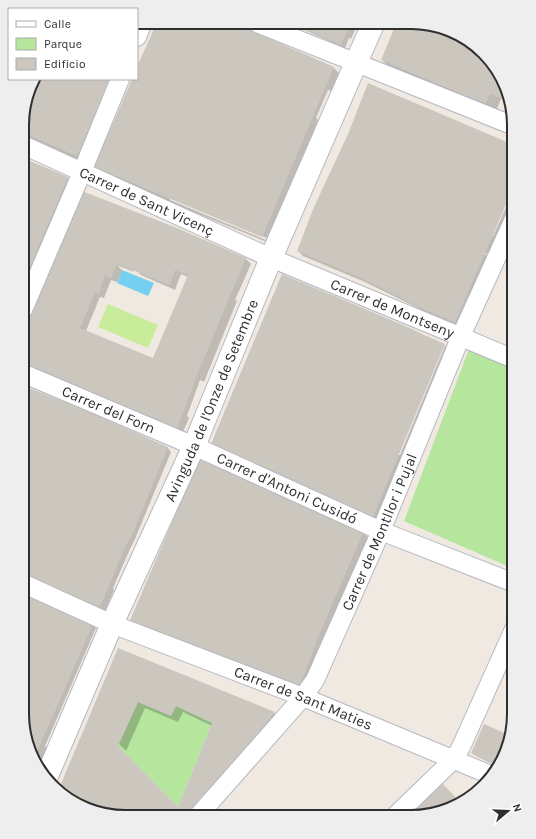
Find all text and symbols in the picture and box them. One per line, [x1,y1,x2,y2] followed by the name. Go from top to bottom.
[8,8,138,80] legend
[44,17,71,31] text: Calle
[44,37,82,51] text: Parque
[44,57,85,71] text: Edificio
[77,163,217,240] street label: Carrer de Sant Vicenç
[328,275,457,342] street label: Carrer de Montseny
[161,297,262,504] street label: Avinguda de l'Onze de Setembre
[59,382,158,437] street label: Carrer del Forn
[214,449,360,528] street label: Carrer d'Antoni Cusidó
[338,451,421,613] street label: Carrer de Montllor i Pujal
[231,662,375,734] street label: Carrer de Sant Maties
[488,791,528,831] north arrow
[510,802,524,814] text: N

